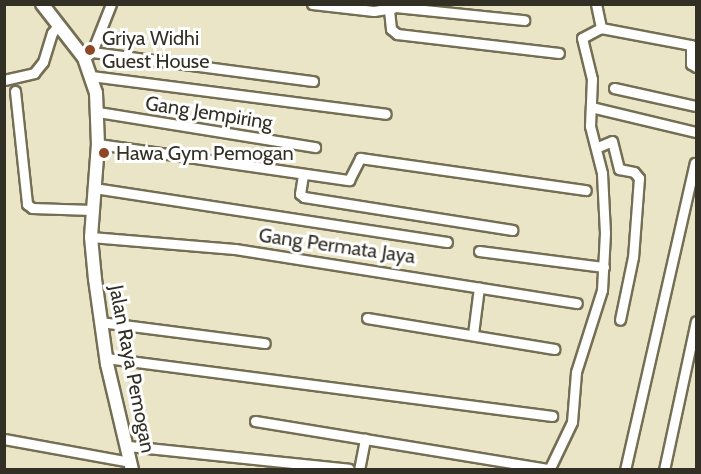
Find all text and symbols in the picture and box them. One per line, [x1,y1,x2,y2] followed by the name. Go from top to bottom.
[102,27,209,74] place label: Griya Widhi Guest House
[83,43,97,57] marker: Griya Widhi Guest House
[144,91,274,135] street label: Gang Jempiring
[116,141,294,165] place label: Hawa Gym Pemogan
[97,146,111,160] marker: Hawa Gym Pemogan
[257,223,417,269] street label: Gang Permata Jaya
[104,283,160,455] street label: Jalan Raya Pemogan

